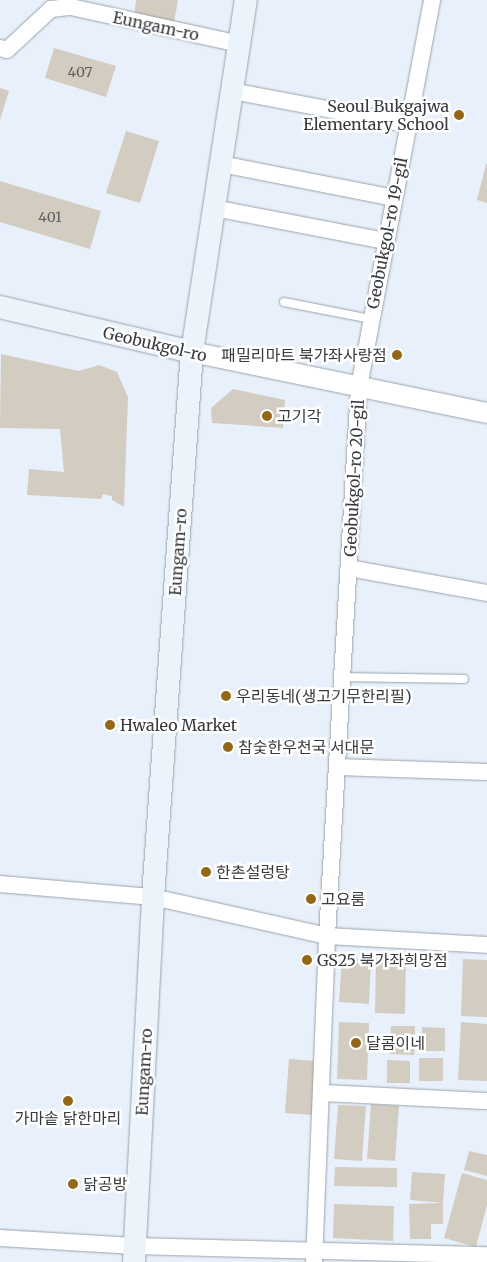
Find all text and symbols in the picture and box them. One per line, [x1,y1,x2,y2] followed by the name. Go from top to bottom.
[111,7,201,45] street label: Eungam-ro
[67,64,93,80] house number: 407
[303,96,449,134] place label: Seoul Bukgajwa Elementary School
[453,109,465,121] marker: Seoul Bukgajwa Elementary School
[363,156,411,310] street label: Geobukgol-ro 19-gil
[38,209,62,225] house number: 401
[101,323,209,365] street label: Geobukgol-ro
[221,345,387,365] place label: 패밀리마트 북가좌사랑점
[391,349,403,361] marker: 패밀리마트 북가좌사랑점
[340,399,368,557] street label: Geobukgol-ro 20-gil
[277,406,321,426] place label: 고기각
[261,410,273,422] marker: 고기각
[165,508,191,596] street label: Eungam-ro
[236,686,412,706] place label: 우리동네(생고기무한리필)
[220,690,232,702] marker: 우리동네(생고기무한리필)
[120,715,237,735] place label: Hwaleo Market
[104,719,116,731] marker: Hwaleo Market
[238,737,374,757] place label: 참숯한우천국 서대문
[222,741,234,753] marker: 참숯한우천국 서대문
[216,862,290,882] place label: 한촌설렁탕
[200,866,212,878] marker: 한촌설렁탕
[321,889,365,909] place label: 고요룸
[305,893,317,905] marker: 고요룸
[317,950,448,970] place label: GS25 북가좌희망점
[301,954,313,966] marker: GS25 북가좌희망점
[132,1028,156,1116] street label: Eungam-ro
[366,1033,425,1053] place label: 달콤이네
[350,1037,362,1049] marker: 달콤이네
[62,1095,74,1107] marker: 가마솥 닭한마리
[15,1108,121,1128] place label: 가마솥 닭한마리
[83,1174,127,1194] place label: 닭공방
[67,1178,79,1190] marker: 닭공방

